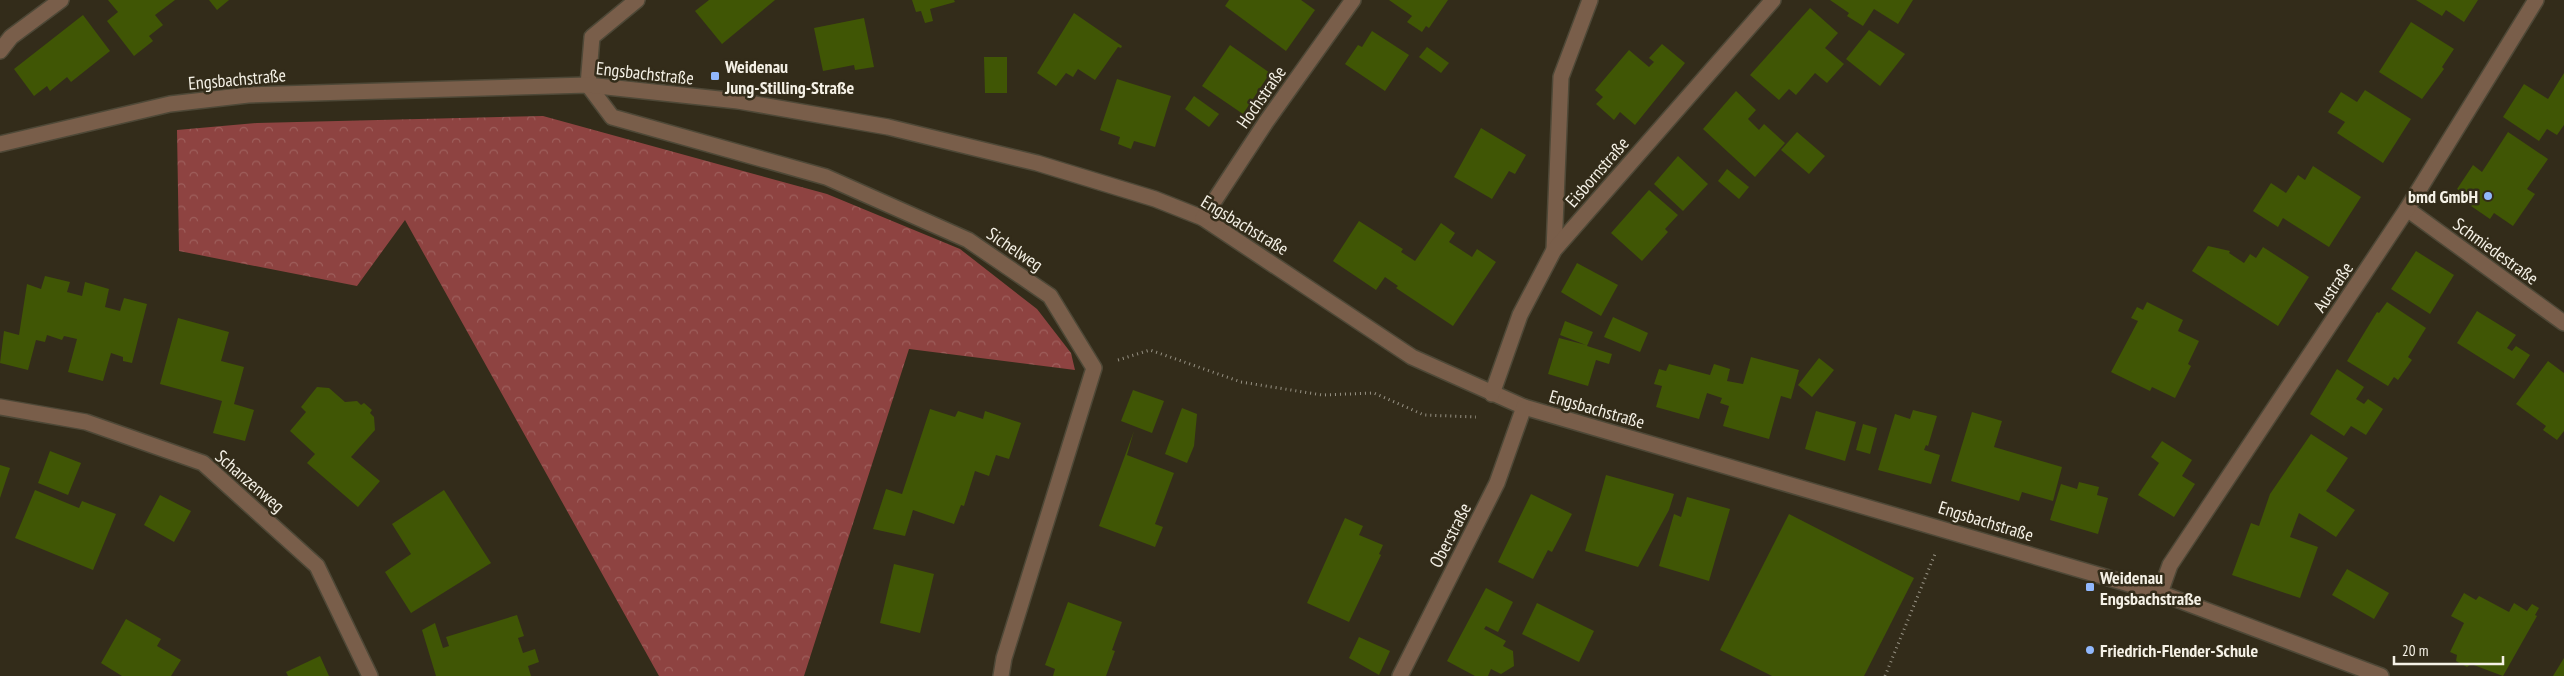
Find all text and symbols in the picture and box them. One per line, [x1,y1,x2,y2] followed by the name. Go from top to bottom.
[724,55,855,99] place label: Weidenau Jung-Stilling-Straße
[595,56,695,90] street label: Engsbachstraße
[1231,61,1291,133] street label: Hochstraße
[187,63,287,95] street label: Engsbachstraße
[709,70,721,82] marker: Weidenau Jung-Stilling-Straße
[1560,132,1634,212] street label: Eisbornstraße
[2408,185,2478,208] place label: bmd GmbH
[1197,190,1293,260] street label: Engsbachstraße
[2482,190,2494,202] marker: bmd GmbH
[2449,212,2543,290] street label: Schmiedestraße
[982,222,1048,276] street label: Sichelweg
[2308,257,2358,317] street label: Austraße
[1547,384,1647,434] street label: Engsbachstraße
[211,445,289,517] street label: Schanzenweg
[1936,496,2036,546] street label: Engsbachstraße
[1424,499,1476,571] street label: Oberstraße
[2099,566,2202,610] place label: Weidenau Engsbachstraße
[2084,581,2096,593] marker: Weidenau Engsbachstraße
[2394,634,2503,666] scale bar
[2100,639,2258,662] place label: Friedrich-Flender-Schule
[2402,641,2428,660] text: 20 m
[2084,644,2096,656] marker: Friedrich-Flender-Schule

